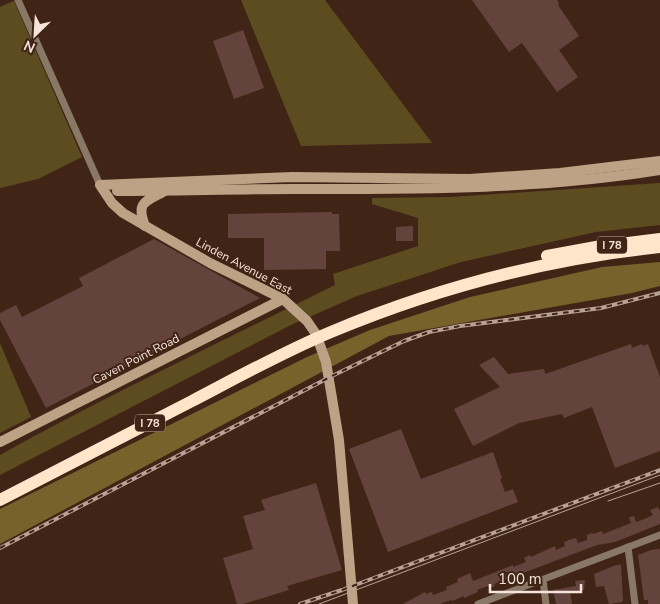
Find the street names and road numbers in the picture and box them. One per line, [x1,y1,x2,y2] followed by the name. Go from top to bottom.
[193,234,295,298] street label: Linden Avenue East
[597,236,627,254] road number: I 78
[90,330,182,388] street label: Caven Point Road
[135,414,165,432] road number: I 78

